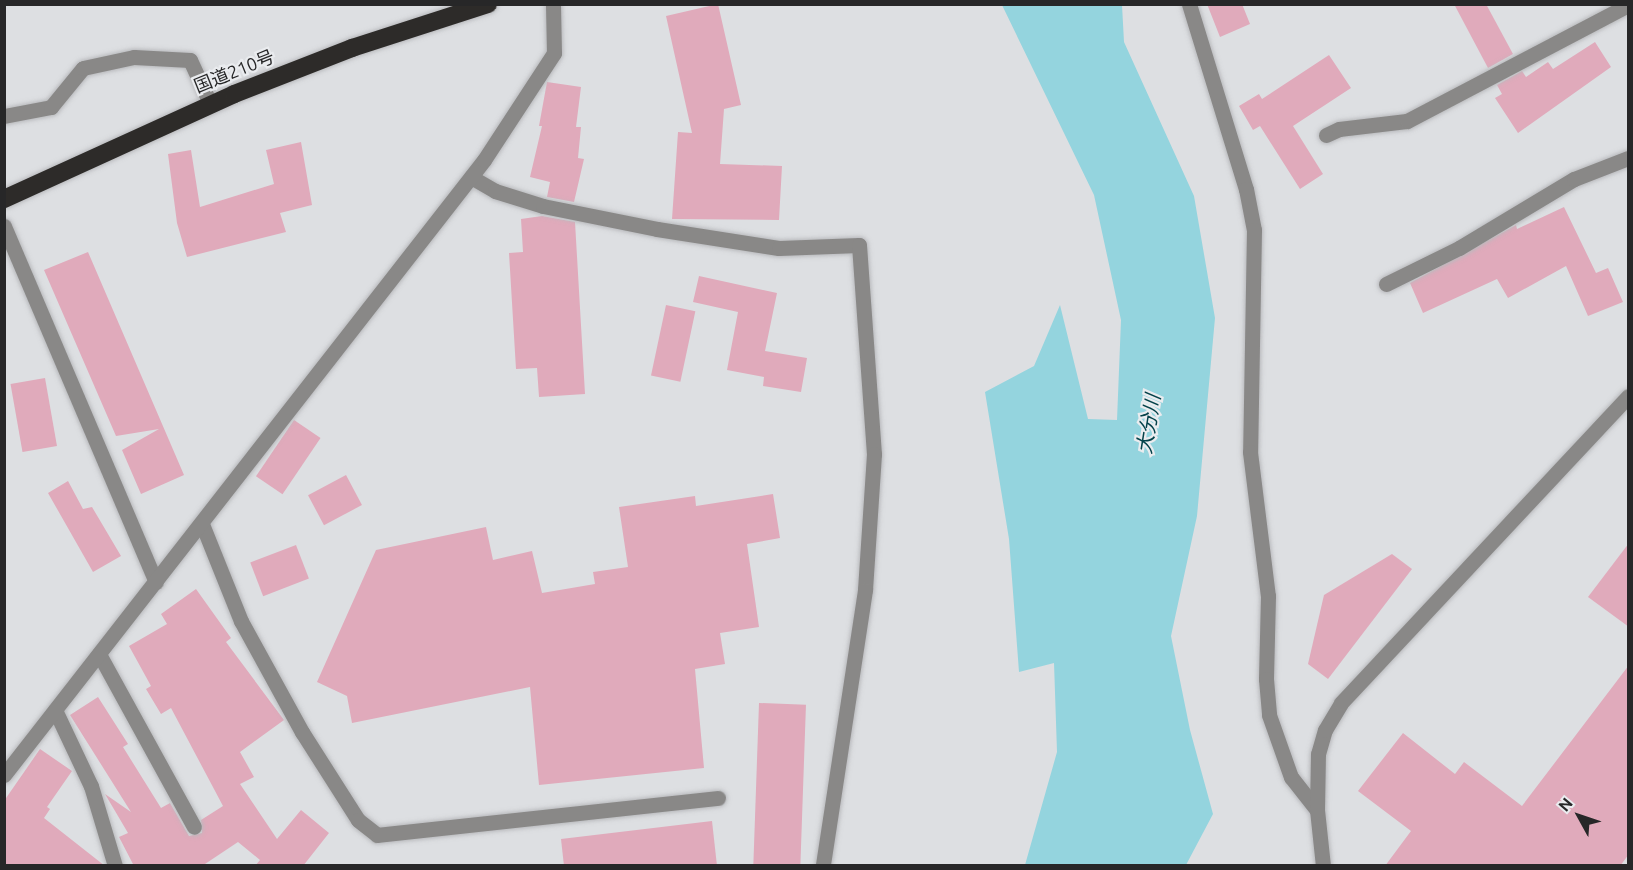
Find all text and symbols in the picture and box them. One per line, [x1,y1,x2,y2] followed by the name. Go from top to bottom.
[191,45,277,97] street label: 国道210号
[1131,392,1165,456] water label: 大分川
[1549,786,1609,846] north arrow
[1554,794,1576,815] text: N

